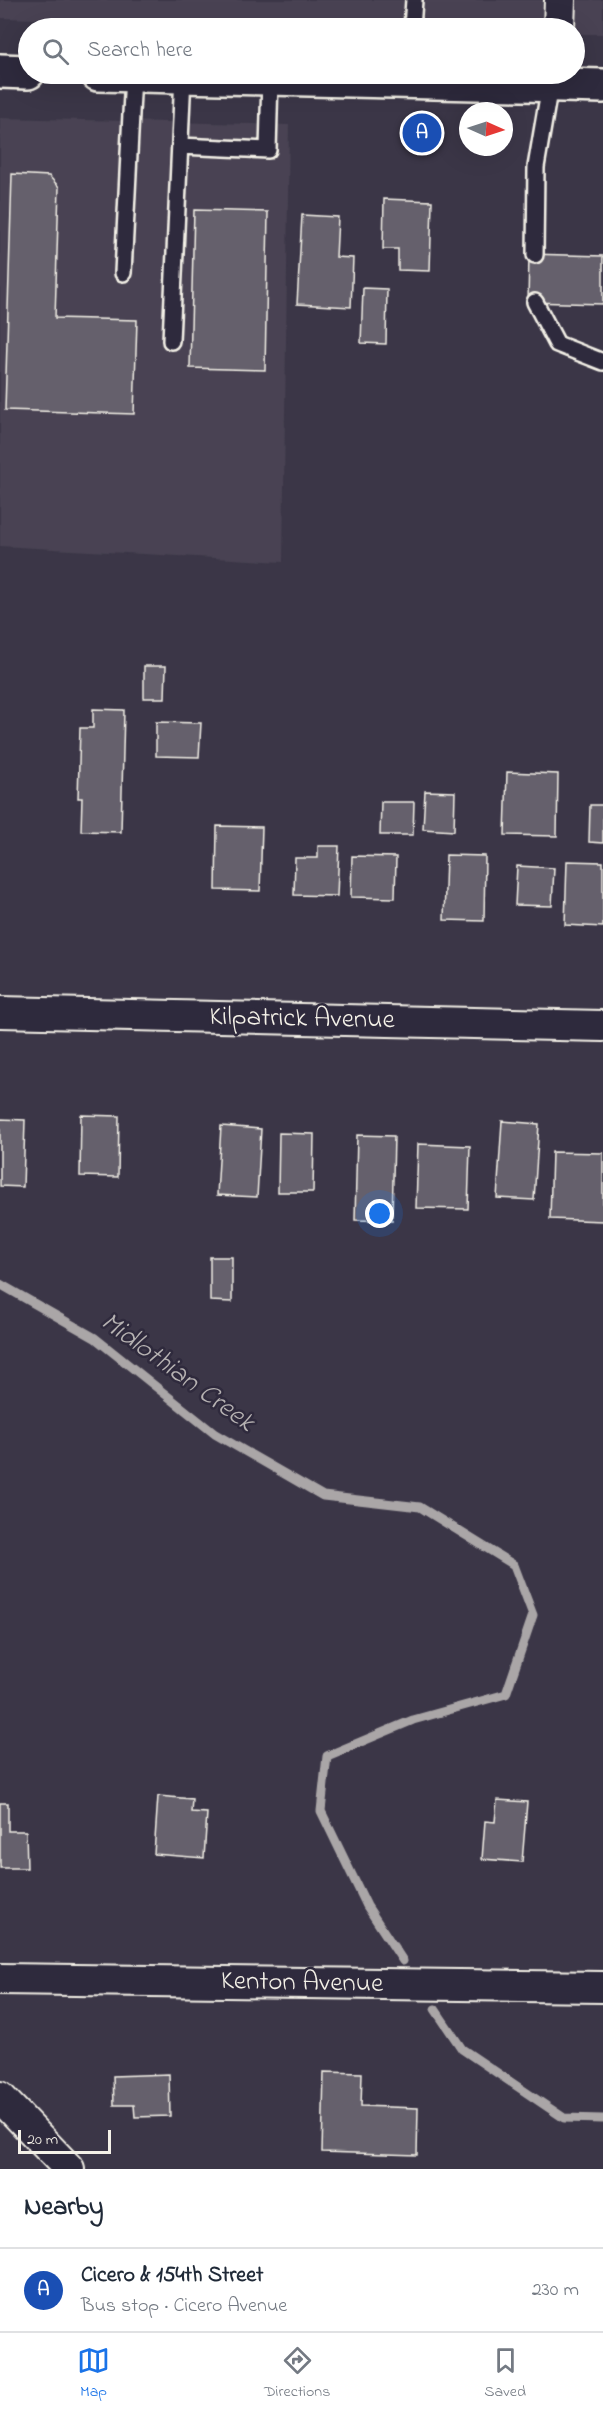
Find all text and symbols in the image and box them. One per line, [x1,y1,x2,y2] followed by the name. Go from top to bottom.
[18,18,585,84] search box
[39,35,72,68] icon: search
[87,35,192,67] text: Search here
[459,102,513,156] north arrow
[402,110,442,156] pin: A
[209,998,396,1040] street label: Kilpatrick Avenue
[365,1199,394,1228] your location
[91,1303,264,1444] water label: Midlothian Creek
[220,1962,384,2004] street label: Kenton Avenue
[18,2127,111,2154] scale bar
[27,2128,58,2152] text: 20 m
[24,2189,103,2227] text: Nearby
[81,2260,263,2292] text: Cicero & 154th Street
[37,2276,50,2305] text: A
[532,2276,579,2305] text: 230 m
[81,2292,287,2321] text: Bus stop · Cicero Avenue
[77,2344,110,2404] tab: Map
[264,2344,330,2404] tab: Directions
[484,2344,526,2404] tab: Saved

